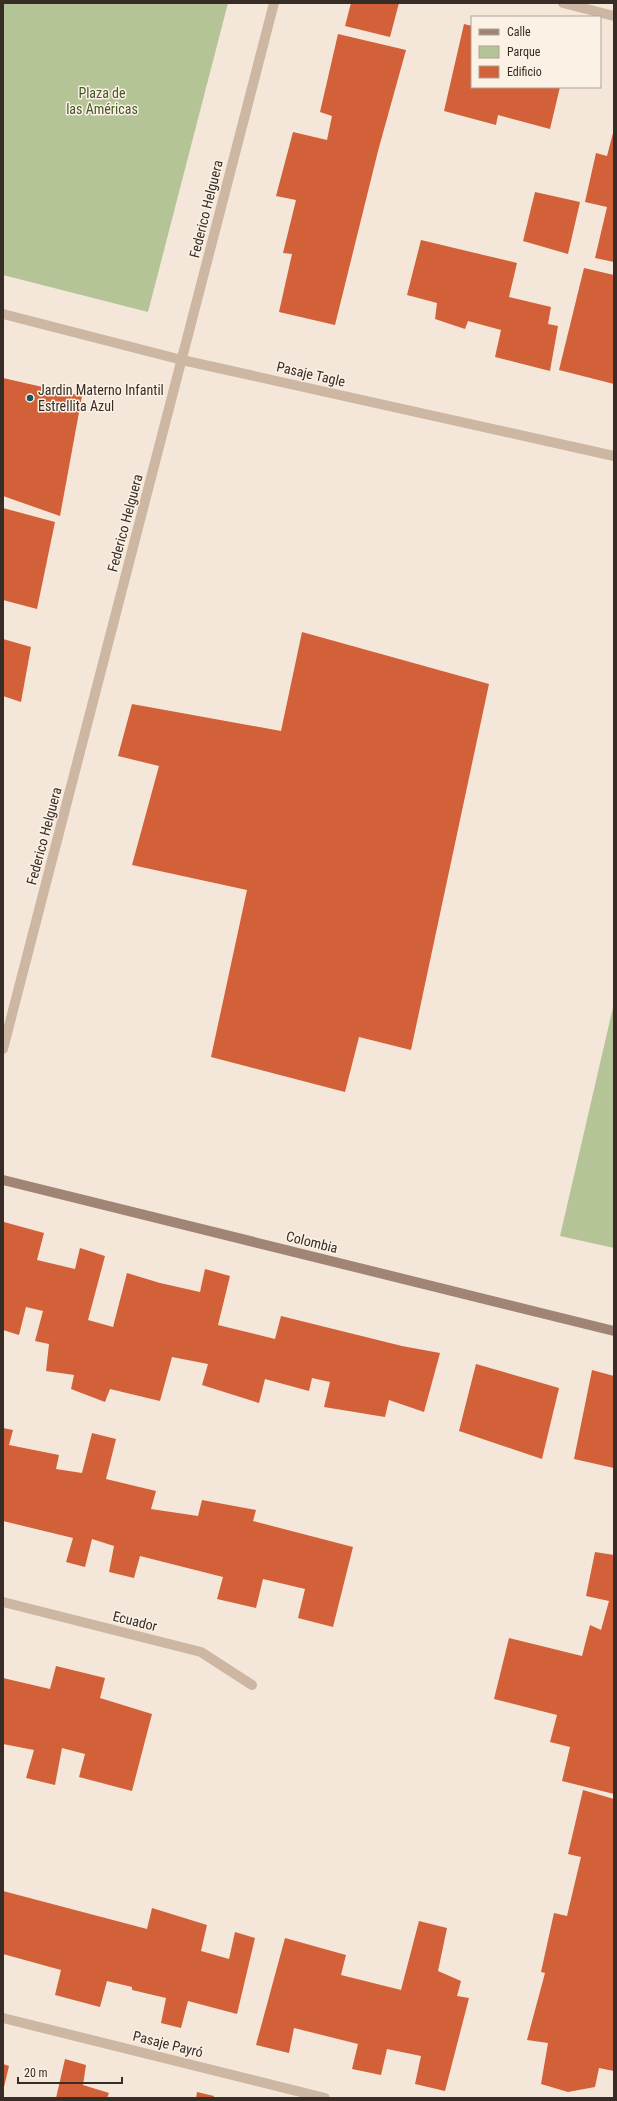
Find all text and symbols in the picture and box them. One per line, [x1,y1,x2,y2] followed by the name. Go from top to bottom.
[471,16,601,88] legend
[507,25,531,39] text: Calle
[507,45,541,59] text: Parque
[507,65,542,79] text: Edificio
[66,85,138,117] park label: Plaza de las Américas
[186,158,226,260] street label: Federico Helguera
[275,358,347,390] street label: Pasaje Tagle
[38,382,164,414] place label: Jardin Materno Infantil Estrellita Azul
[25,393,35,403] marker: Jardin Materno Infantil Estrellita Azul
[104,473,146,573] street label: Federico Helguera
[23,786,65,886] street label: Federico Helguera
[285,1228,339,1256] street label: Colombia
[111,1608,159,1634] street label: Ecuador
[131,2028,205,2060] street label: Pasaje Payró
[18,2059,122,2085] scale bar
[24,2066,48,2080] text: 20 m

